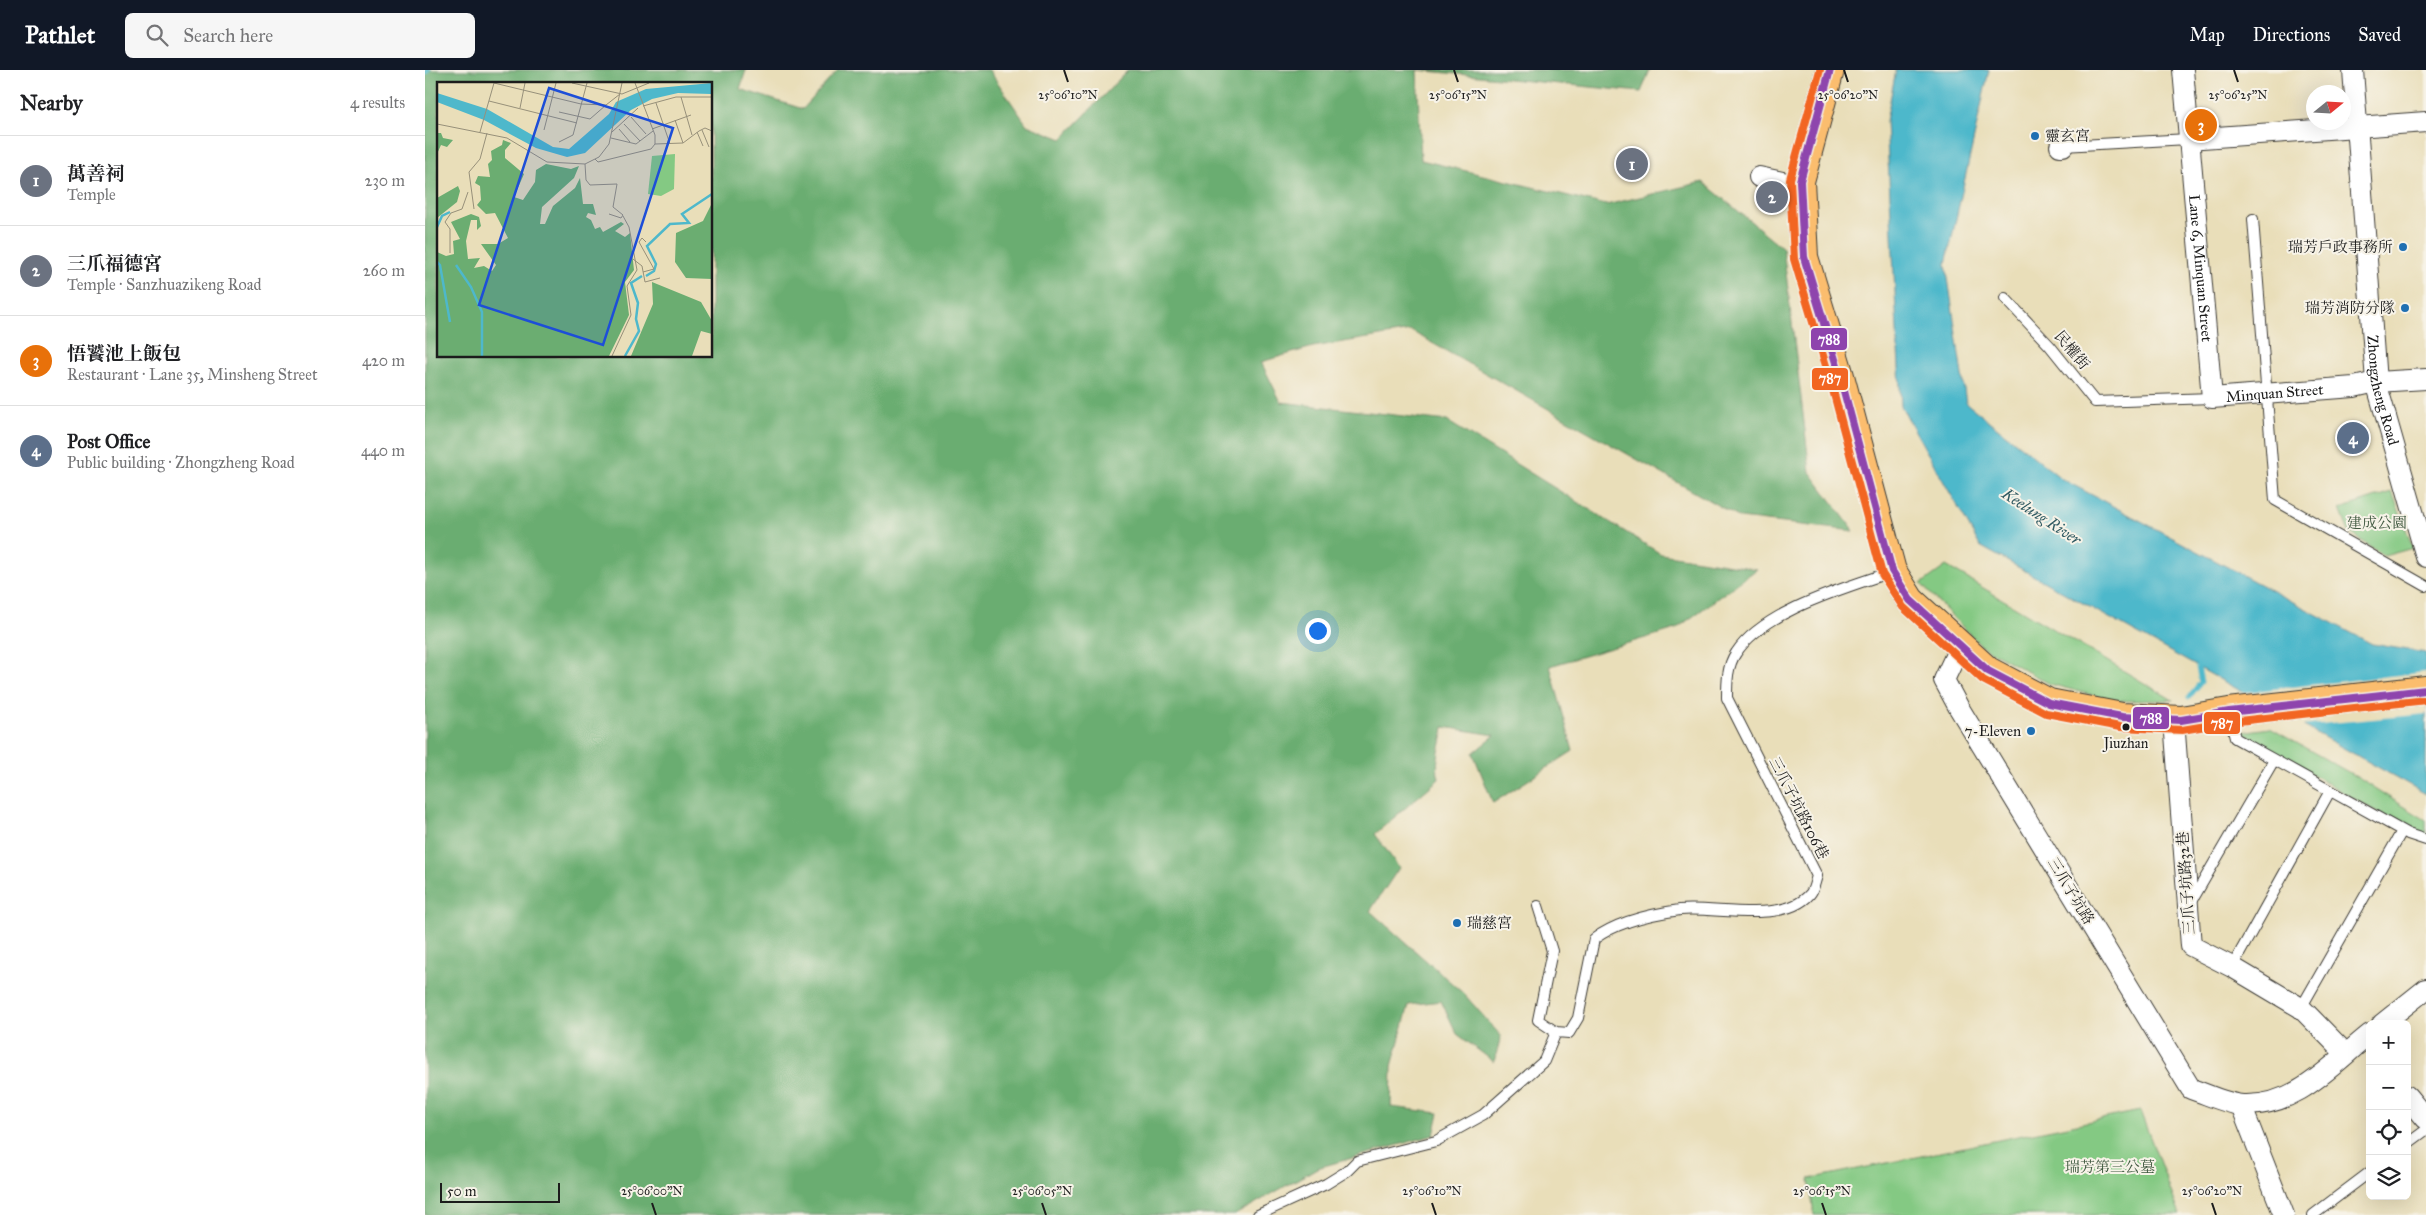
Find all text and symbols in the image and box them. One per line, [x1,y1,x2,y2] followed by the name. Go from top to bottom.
[125,13,475,58] search box
[25,20,95,50] text: Pathlet
[143,21,171,49] icon: search
[183,24,273,47] text: Search here
[2189,24,2225,46] text: Map
[2253,24,2330,46] text: Directions
[2358,24,2401,46] text: Saved
[437,82,713,358] inset map
[2306,85,2351,130] north arrow
[1038,88,1098,102] text: 25°06'10"N
[1429,88,1487,102] text: 25°06'15"N
[1818,88,1878,102] text: 25°06'20"N
[2208,88,2268,102] text: 25°06'25"N
[20,90,83,116] text: Nearby
[350,93,405,112] text: 4 results
[2185,106,2217,144] pin: 3
[2045,127,2090,145] place label: 靈玄宮
[2029,130,2041,142] marker: 靈玄宮
[1616,145,1648,183] pin: 1
[67,162,124,185] text: 萬善祠
[33,171,39,190] text: 1
[365,171,405,190] text: 230 m
[1756,178,1788,216] pin: 2
[67,185,116,204] text: Temple
[2185,194,2216,343] street label: Lane 6, Minquan Street
[2288,238,2393,256] place label: 瑞芳戶政事務所
[2397,241,2409,253] marker: 瑞芳戶政事務所
[67,252,162,275] text: 三爪福德宮
[32,261,40,280] text: 2
[363,261,405,280] text: 260 m
[67,275,262,294] text: Temple · Sanzhuazikeng Road
[2305,299,2395,317] place label: 瑞芳消防分隊
[2399,302,2411,314] marker: 瑞芳消防分隊
[1810,327,1848,351] line badge: 788
[2051,327,2093,373] street label: 民權街
[1818,331,1840,348] text: 788
[2364,334,2403,448] street label: Zhongzheng Road
[67,342,181,365] text: 悟饕池上飯包
[33,351,39,370] text: 3
[362,351,405,370] text: 420 m
[67,365,318,384] text: Restaurant · Lane 35, Minsheng Street
[1811,367,1849,391] line badge: 787
[1819,370,1842,387] text: 787
[2225,380,2325,406] street label: Minquan Street
[2337,419,2369,457] pin: 4
[67,430,150,453] text: Post Office
[32,441,40,460] text: 4
[361,441,405,460] text: 440 m
[67,453,295,472] text: Public building · Zhongzheng Road
[1998,483,2086,550] water label: Keelung River
[2347,514,2407,532] park label: 建成公園
[1305,618,1331,644] your location
[2132,706,2170,730] line badge: 788
[2140,710,2162,727] text: 788
[2203,711,2241,735] line badge: 787
[2211,715,2234,732] text: 787
[1965,722,2021,740] place label: 7-Eleven
[2121,722,2131,732] marker: Jiuzhan
[2025,725,2037,737] marker: 7-Eleven
[2102,735,2149,753] place label: Jiuzhan
[1765,754,1833,862] street label: 三爪子坑路106巷
[2173,831,2199,935] street label: 三爪子坑路32巷
[2044,854,2098,928] street label: 三爪子坑路
[1467,914,1512,932] place label: 瑞慈宮
[1451,917,1463,929] marker: 瑞慈宮
[2366,1020,2411,1200] map controls
[2366,1020,2411,1065] button: +
[2366,1065,2411,1110] button: −
[2366,1110,2411,1155] button: locate
[2366,1155,2411,1200] button: layers
[2065,1158,2155,1176] park label: 瑞芳第三公墓
[440,1180,560,1203] scale bar
[447,1183,476,1200] text: 50 m
[621,1184,683,1198] text: 25°06'00"N
[1012,1184,1072,1198] text: 25°06'05"N
[1402,1184,1462,1198] text: 25°06'10"N
[1793,1184,1851,1198] text: 25°06'15"N
[2182,1184,2242,1198] text: 25°06'20"N

